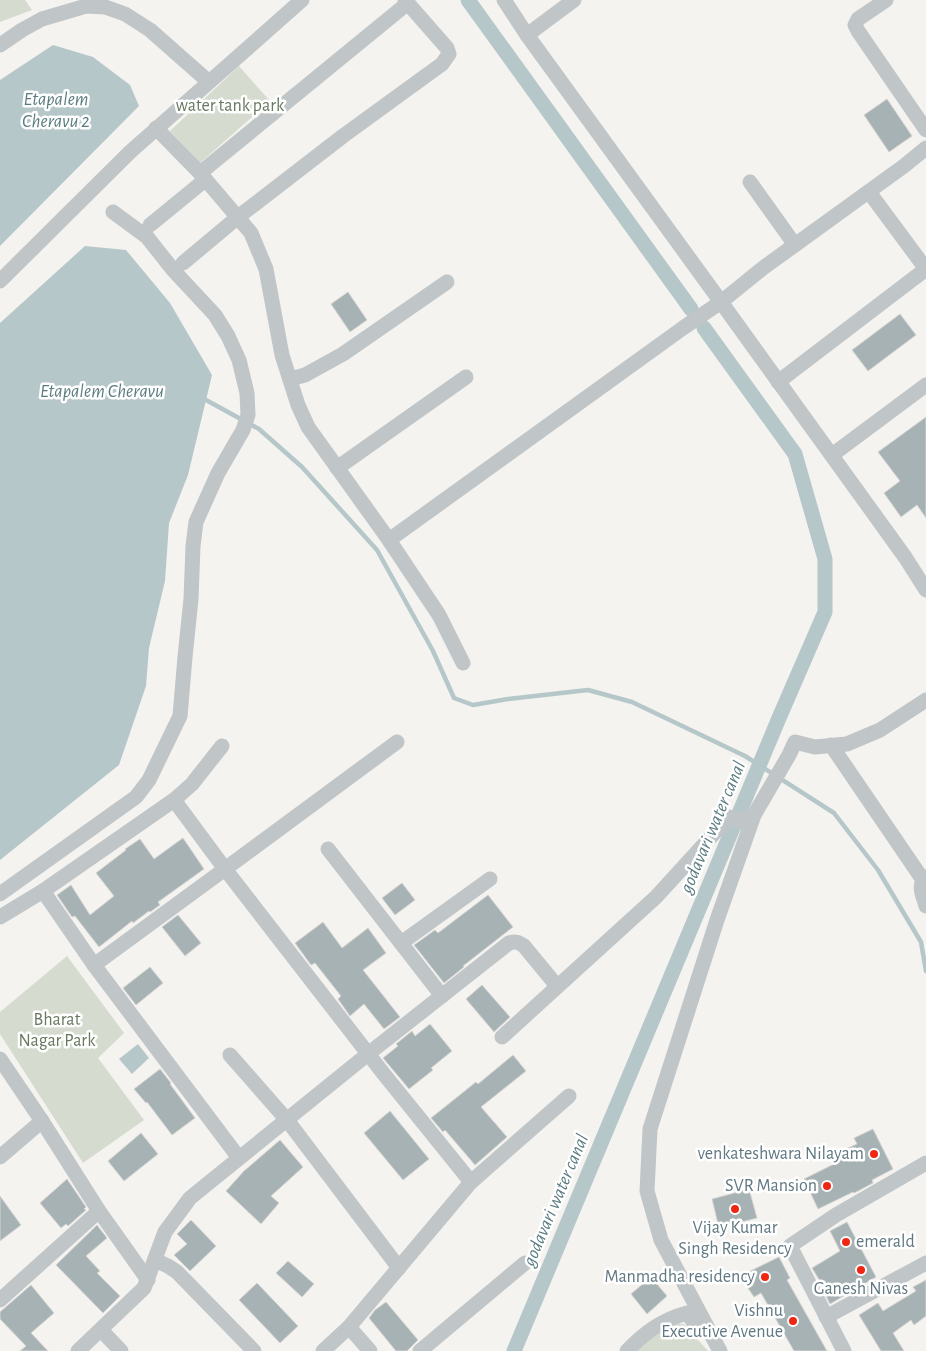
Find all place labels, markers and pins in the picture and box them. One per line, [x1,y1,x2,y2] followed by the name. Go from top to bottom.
[697,1145,864,1163] place label: venkateshwara Nilayam
[868,1148,880,1160] marker: venkateshwara Nilayam
[725,1177,817,1195] place label: SVR Mansion
[821,1180,833,1192] marker: SVR Mansion
[729,1203,741,1215] marker: Vijay Kumar Singh Residency
[678,1219,792,1258] place label: Vijay Kumar Singh Residency
[856,1233,915,1251] place label: emerald
[840,1236,852,1248] marker: emerald
[855,1264,867,1276] marker: Ganesh Nivas
[604,1268,755,1286] place label: Manmadha residency
[759,1271,771,1283] marker: Manmadha residency
[814,1280,908,1298] place label: Ganesh Nivas
[661,1302,783,1341] place label: Vishnu Executive Avenue
[787,1315,799,1327] marker: Vishnu Executive Avenue

